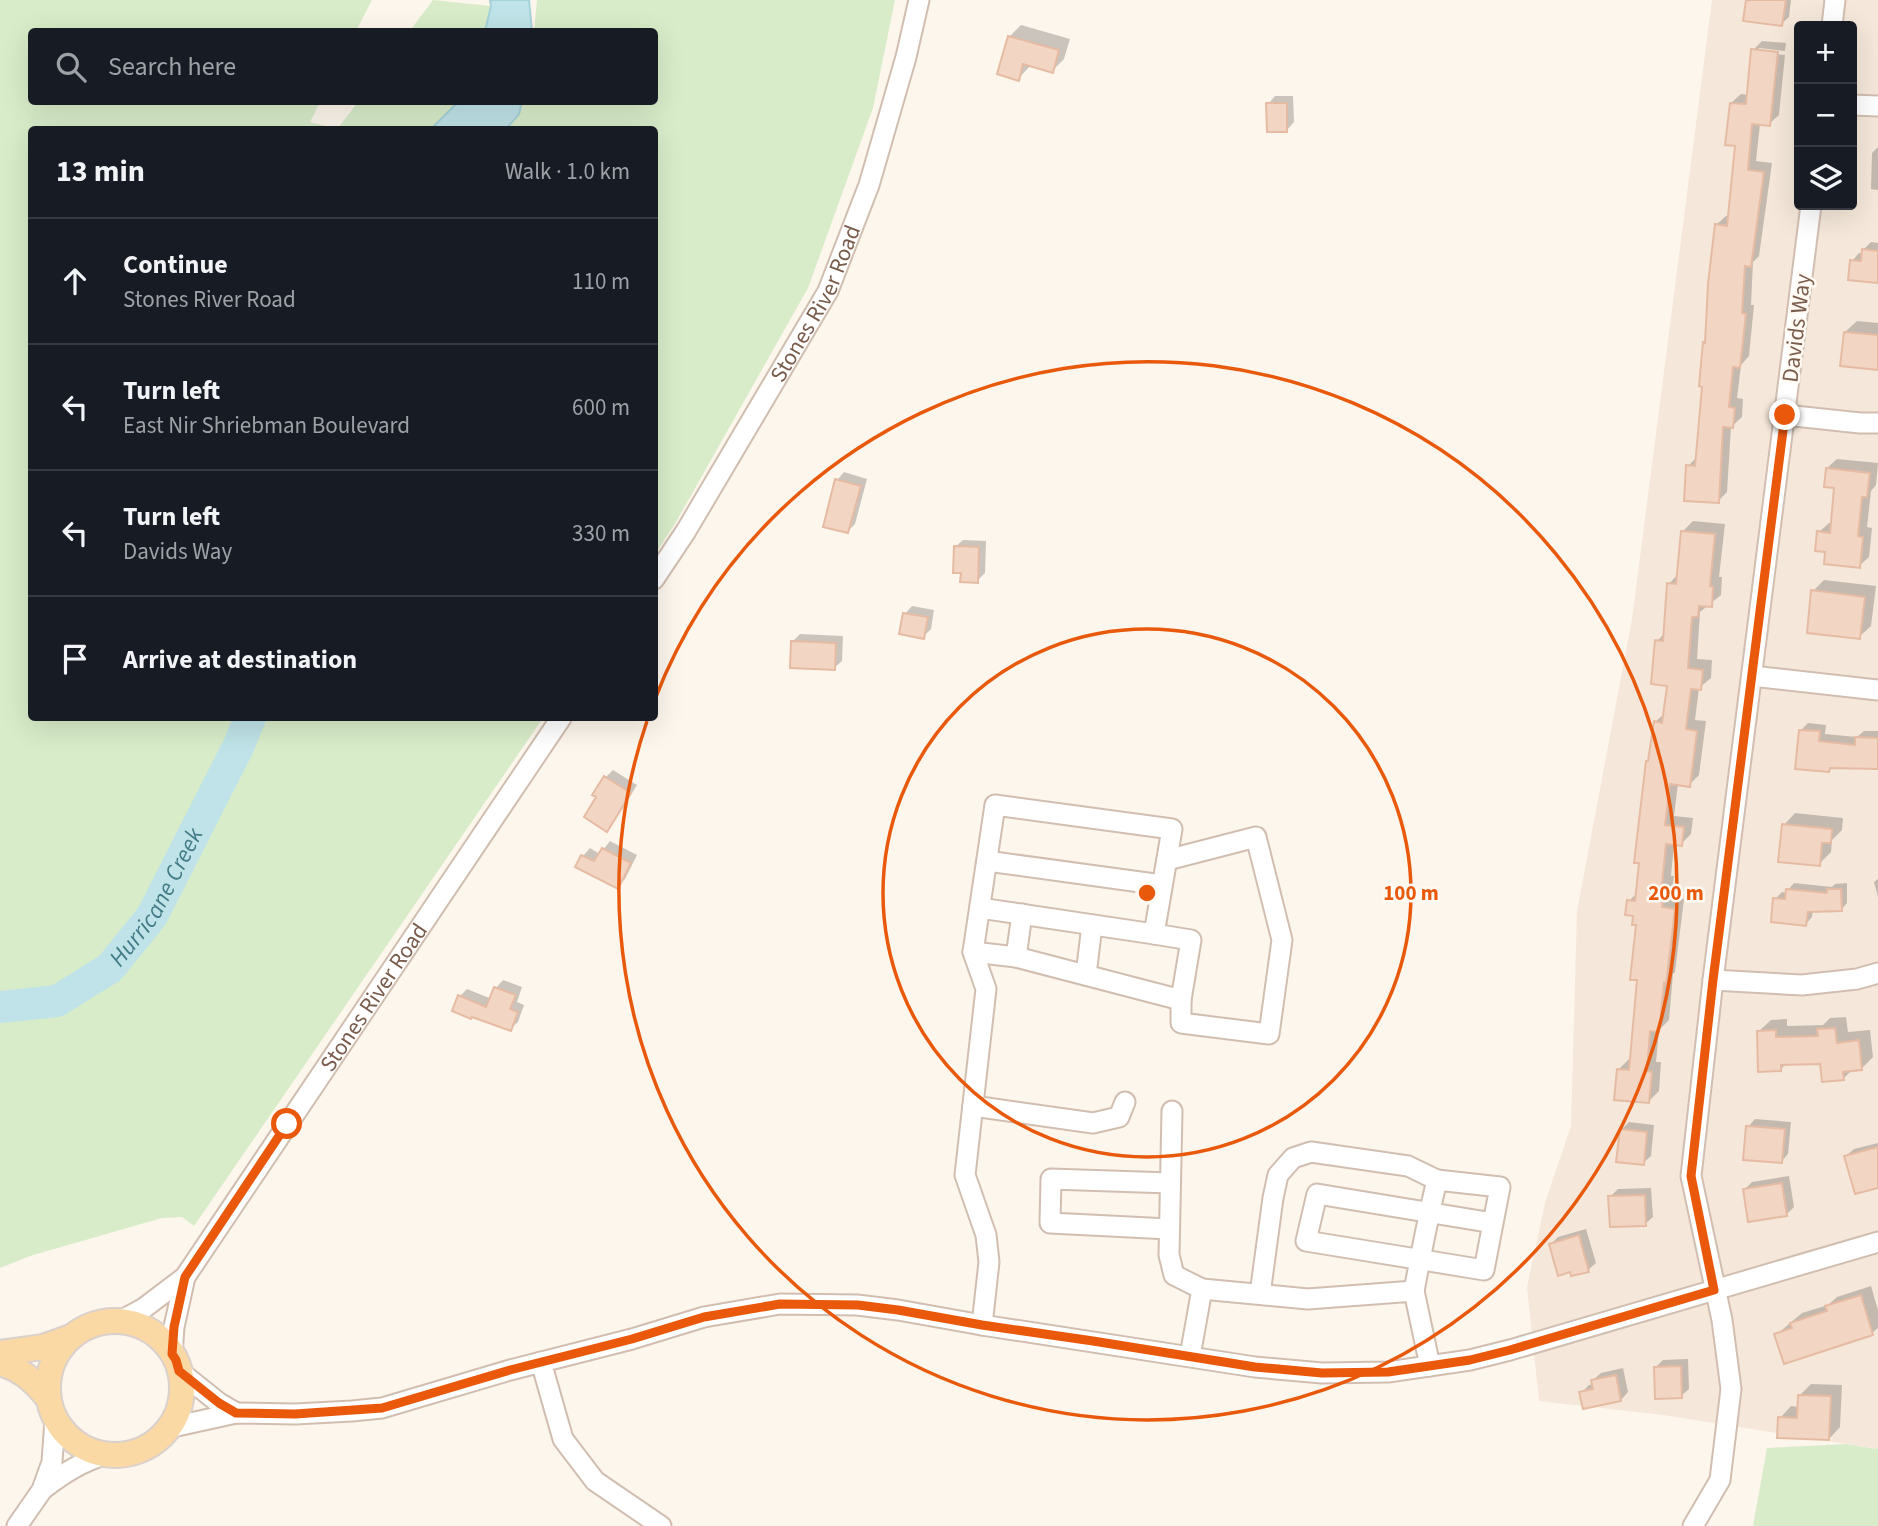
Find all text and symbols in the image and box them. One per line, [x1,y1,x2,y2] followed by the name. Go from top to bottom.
[1794,21,1857,210] map controls
[1794,21,1857,84] button: +
[28,28,658,105] search box
[52,48,90,86] icon: search
[108,48,236,85] text: Search here
[1794,84,1857,147] button: −
[1794,147,1857,210] button: layers
[56,150,145,193] text: 13 min
[505,155,630,188] text: Walk · 1.0 km
[762,220,869,388] street label: Stones River Road
[123,246,228,283] text: Continue
[56,262,94,300] icon: ahead
[572,265,630,298] text: 110 m
[1773,272,1820,384] street label: Davids Way
[123,283,296,316] text: Stones River Road
[123,372,220,409] text: Turn left
[56,388,94,426] icon: left
[572,391,630,424] text: 600 m
[1769,399,1800,430] route end
[123,409,410,442] text: East Nir Shriebman Boulevard
[123,498,220,535] text: Turn left
[56,514,94,552] icon: left
[572,517,630,550] text: 330 m
[123,535,232,568] text: Davids Way
[56,640,94,678] icon: arrive
[123,641,357,678] text: Arrive at destination
[101,821,212,974] water label: Hurricane Creek
[1383,878,1439,908] text: 100 m
[1648,878,1704,908] text: 200 m
[1135,881,1159,905] centre of rings
[312,917,436,1078] street label: Stones River Road
[271,1108,302,1139] route start

